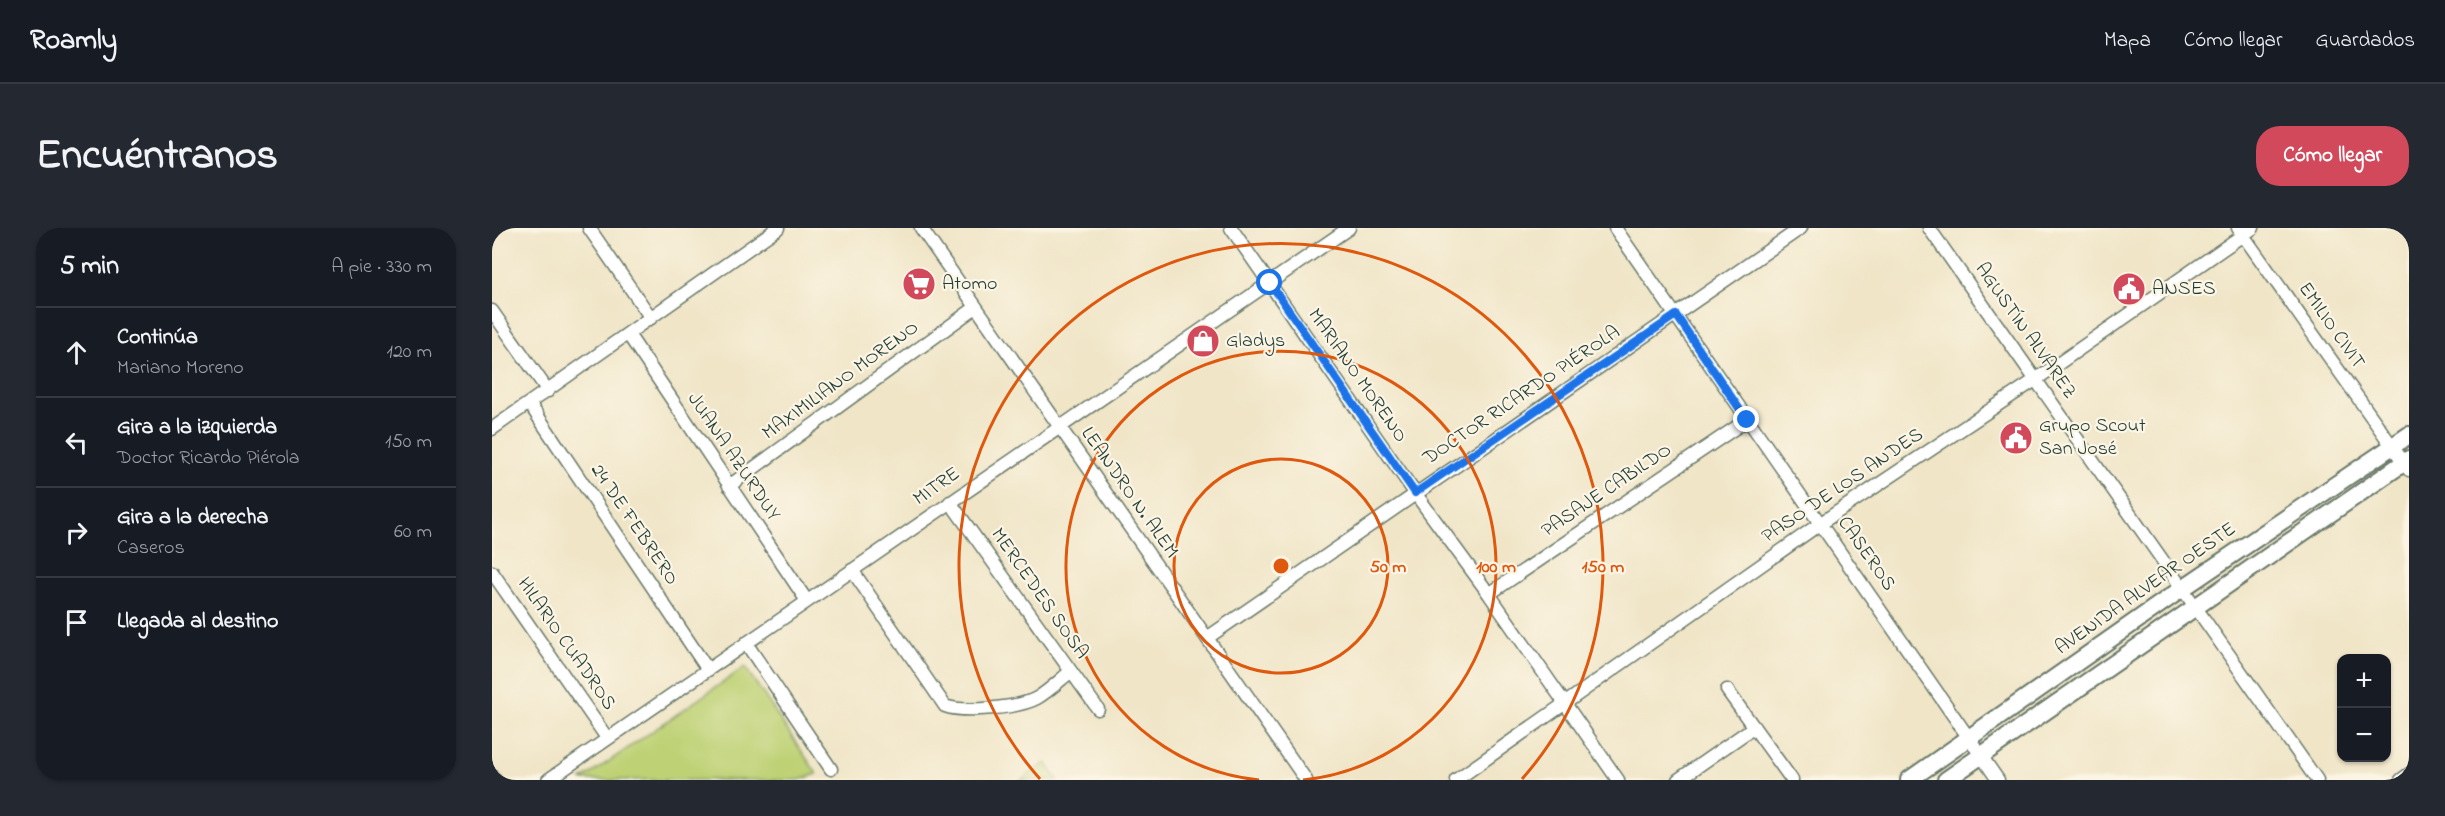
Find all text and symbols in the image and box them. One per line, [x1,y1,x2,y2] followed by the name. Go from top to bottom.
[30,21,117,62] text: Roamly
[2104,26,2151,56] text: Mapa
[2184,26,2282,56] text: Cómo llegar
[2315,26,2415,56] text: Guardados
[36,126,278,187] text: Encuéntranos
[2256,126,2409,186] button: Cómo llegar
[60,248,119,286] text: 5 min
[331,253,432,282] text: A pie · 330 m
[1967,257,2083,405] street label: AGUSTÍN ALVAREZ
[901,266,937,302] supermarket icon: Atomo
[1256,269,1282,295] route start
[942,270,997,299] place label: Atomo
[2111,271,2147,307] public building icon: ANSES
[2152,275,2216,304] place label: ANSES
[2290,277,2372,375] street label: EMILIO CIVIT
[1300,303,1414,449] street label: MARIANO MORENO
[757,314,925,448] street label: MAXIMILIANO MORENO
[1417,319,1626,474] street label: DOCTOR RICARDO PIÉROLA
[117,322,198,354] text: Continúa
[1185,323,1221,359] shop icon: Gladys
[1226,327,1285,356] place label: Gladys
[60,336,93,369] icon: ahead
[387,338,432,367] text: 120 m
[117,354,244,383] text: Mariano Moreno
[679,387,787,527] street label: JUANA AZURDUY
[1733,406,1759,432] route end
[117,412,277,444] text: Gira a la izquierda
[2039,412,2146,464] place label: Grupo Scout San José
[1998,420,2034,456] public building icon: Grupo Scout San José
[1073,421,1185,565] street label: LEANDRO N. ALEM
[1756,421,1930,551] street label: PASO DE LOS ANDES
[60,426,93,459] icon: left
[385,428,432,457] text: 150 m
[1536,437,1678,545] street label: PASAJE CABILDO
[117,444,300,473] text: Doctor Ricardo Piérola
[583,458,685,592] street label: 24 DE FEBRERO
[908,460,966,514] street label: MITRE
[117,502,268,534] text: Gira a la derecha
[1830,511,1902,597] street label: CASEROS
[2049,515,2243,663] street label: AVENIDA ALVEAR OESTE
[60,516,93,549] icon: right
[394,518,432,547] text: 60 m
[983,522,1095,666] street label: MERCEDES SOSA
[117,534,185,563] text: Caseros
[1370,555,1406,581] text: 50 m
[1476,555,1516,581] text: 100 m
[1582,555,1624,581] text: 150 m
[1271,556,1291,576] centre of rings
[509,572,623,717] street label: HILARIO CUADROS
[60,606,93,639] icon: arrive
[117,606,278,638] text: Llegada al destino
[2337,654,2391,762] map controls
[2337,654,2391,708] button: +
[2337,708,2391,762] button: −

